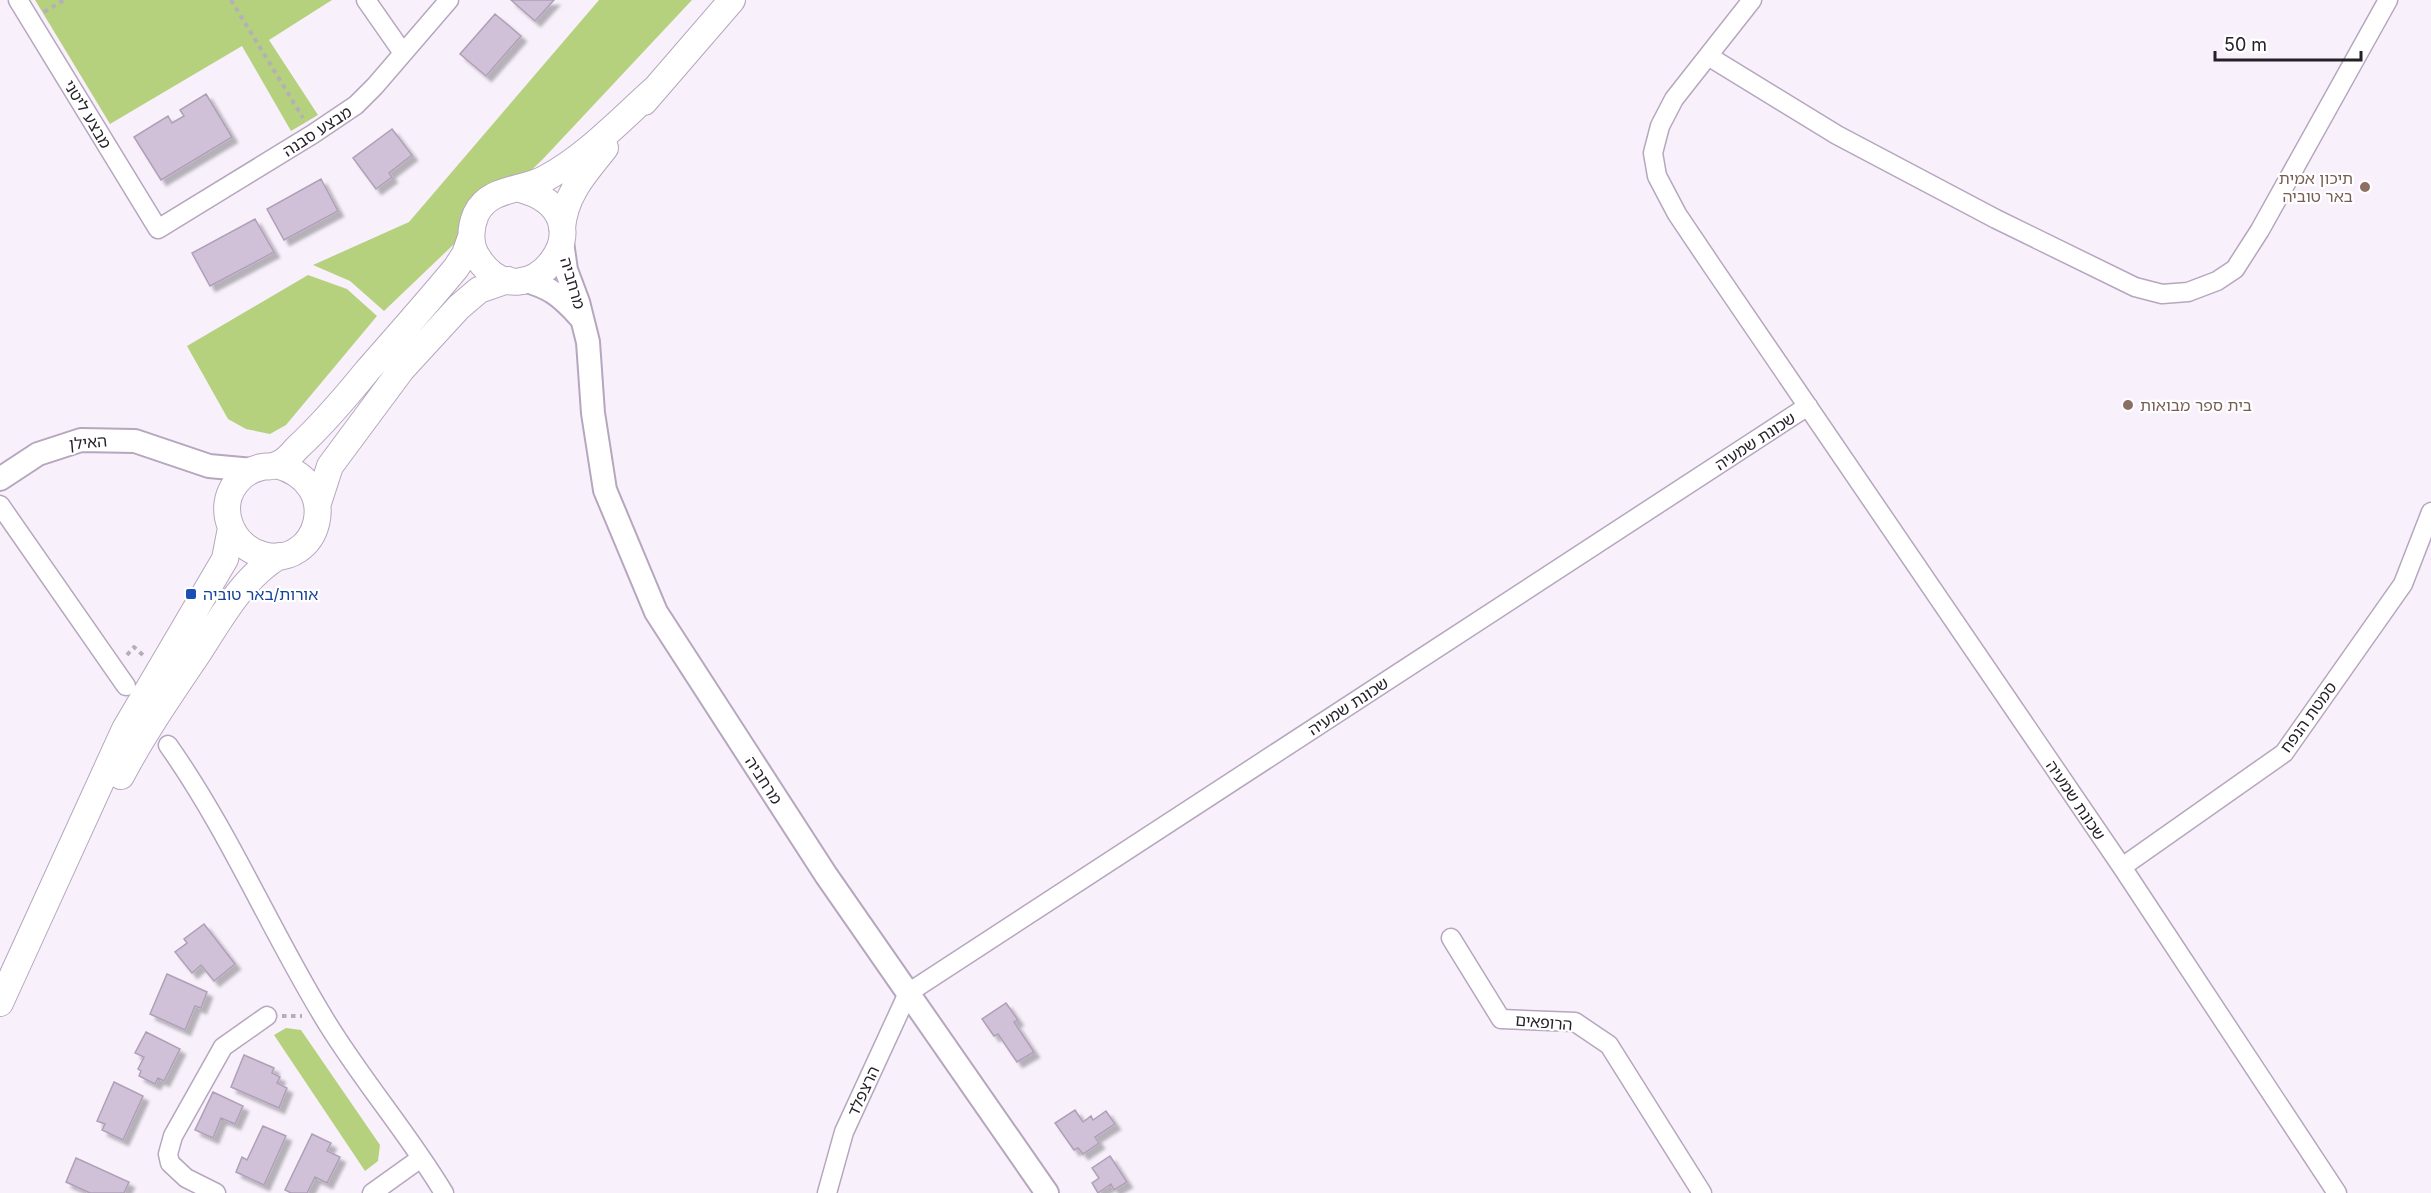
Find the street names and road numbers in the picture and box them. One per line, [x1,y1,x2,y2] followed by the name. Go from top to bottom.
[60,76,116,152] street label: מבצע ליטני
[279,101,355,161] street label: מבצע סבנה
[556,255,590,311] street label: מרחביה
[1711,408,1799,474] street label: שכונת שמעיה
[68,430,108,454] street label: האילן
[1304,673,1392,739] street label: שכונת שמעיה
[2276,678,2340,756] street label: סמטת הנפח
[741,752,787,808] street label: מרחביה
[2042,756,2110,844] street label: שכונת שמעיה
[1514,1010,1574,1034] street label: הרופאים
[843,1063,883,1119] street label: הרצפלד

